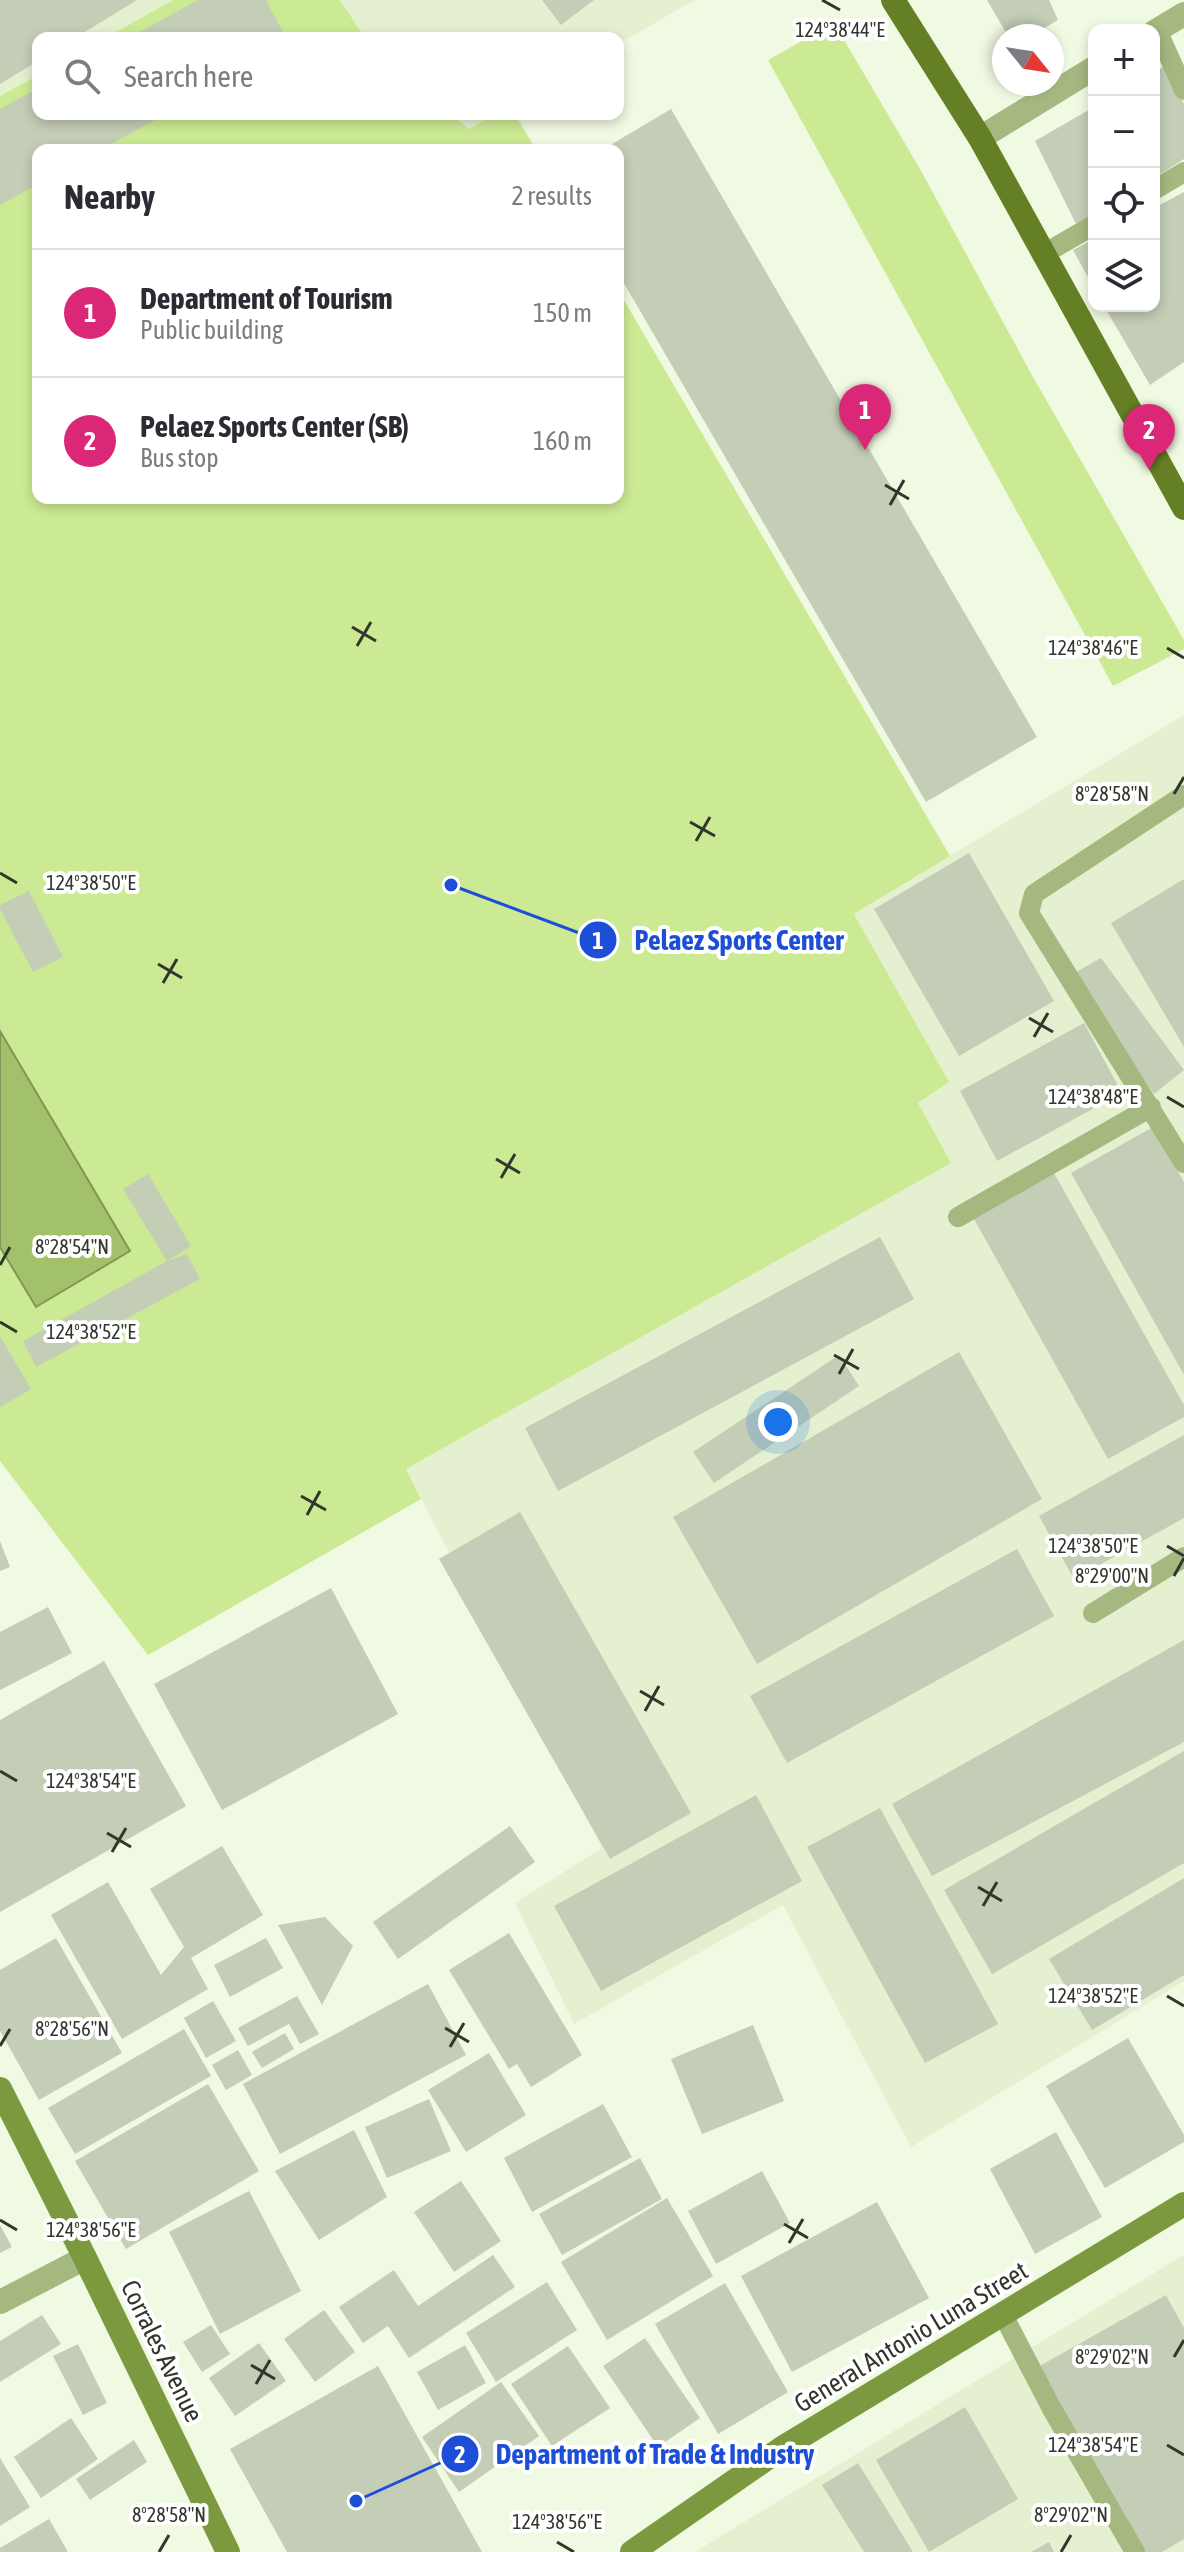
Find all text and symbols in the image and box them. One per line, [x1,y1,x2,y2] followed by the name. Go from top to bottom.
[795,18,885,41] text: 124°38'44"E
[992,24,1064,96] north arrow
[1088,24,1160,312] map controls
[1088,24,1160,96] button: +
[32,32,624,120] search box
[60,54,104,98] icon: search
[124,59,253,93] text: Search here
[1088,96,1160,168] button: −
[1088,168,1160,240] button: locate
[64,177,155,216] text: Nearby
[511,181,592,211] text: 2 results
[1088,240,1160,312] button: layers
[140,281,393,315] text: Department of Tourism
[84,298,96,328] text: 1
[533,298,592,328] text: 150 m
[140,315,283,345] text: Public building
[839,384,891,450] pin: 1
[1123,404,1175,470] pin: 2
[140,409,409,443] text: Pelaez Sports Center (SB)
[84,426,96,456] text: 2
[533,426,592,456] text: 160 m
[140,443,219,473] text: Bus stop
[1048,636,1138,659] text: 124°38'46"E
[1075,782,1149,805] text: 8°28'58"N
[46,871,136,894] text: 124°38'50"E
[578,914,859,966] callout: Pelaez Sports Center
[635,924,844,956] text: Pelaez Sports Center
[592,927,604,954] text: 1
[1048,1085,1138,1108] text: 124°38'48"E
[35,1235,109,1258] text: 8°28'54"N
[46,1320,136,1343] text: 124°38'52"E
[758,1402,798,1442] your location
[1048,1534,1138,1557] text: 124°38'50"E
[1075,1564,1149,1587] text: 8°29'00"N
[46,1769,136,1792] text: 124°38'54"E
[1048,1984,1138,2007] text: 124°38'52"E
[35,2017,109,2040] text: 8°28'56"N
[46,2218,136,2241] text: 124°38'56"E
[789,2255,1033,2419] street label: General Antonio Luna Street
[115,2275,209,2427] street label: Corrales Avenue
[1075,2345,1149,2368] text: 8°29'02"N
[440,2428,831,2480] callout: Department of Trade & Industry
[1048,2433,1138,2456] text: 124°38'54"E
[496,2438,815,2470] text: Department of Trade & Industry
[454,2441,466,2468] text: 2
[132,2503,206,2526] text: 8°28'58"N
[1034,2503,1108,2526] text: 8°29'02"N
[512,2510,602,2533] text: 124°38'56"E

